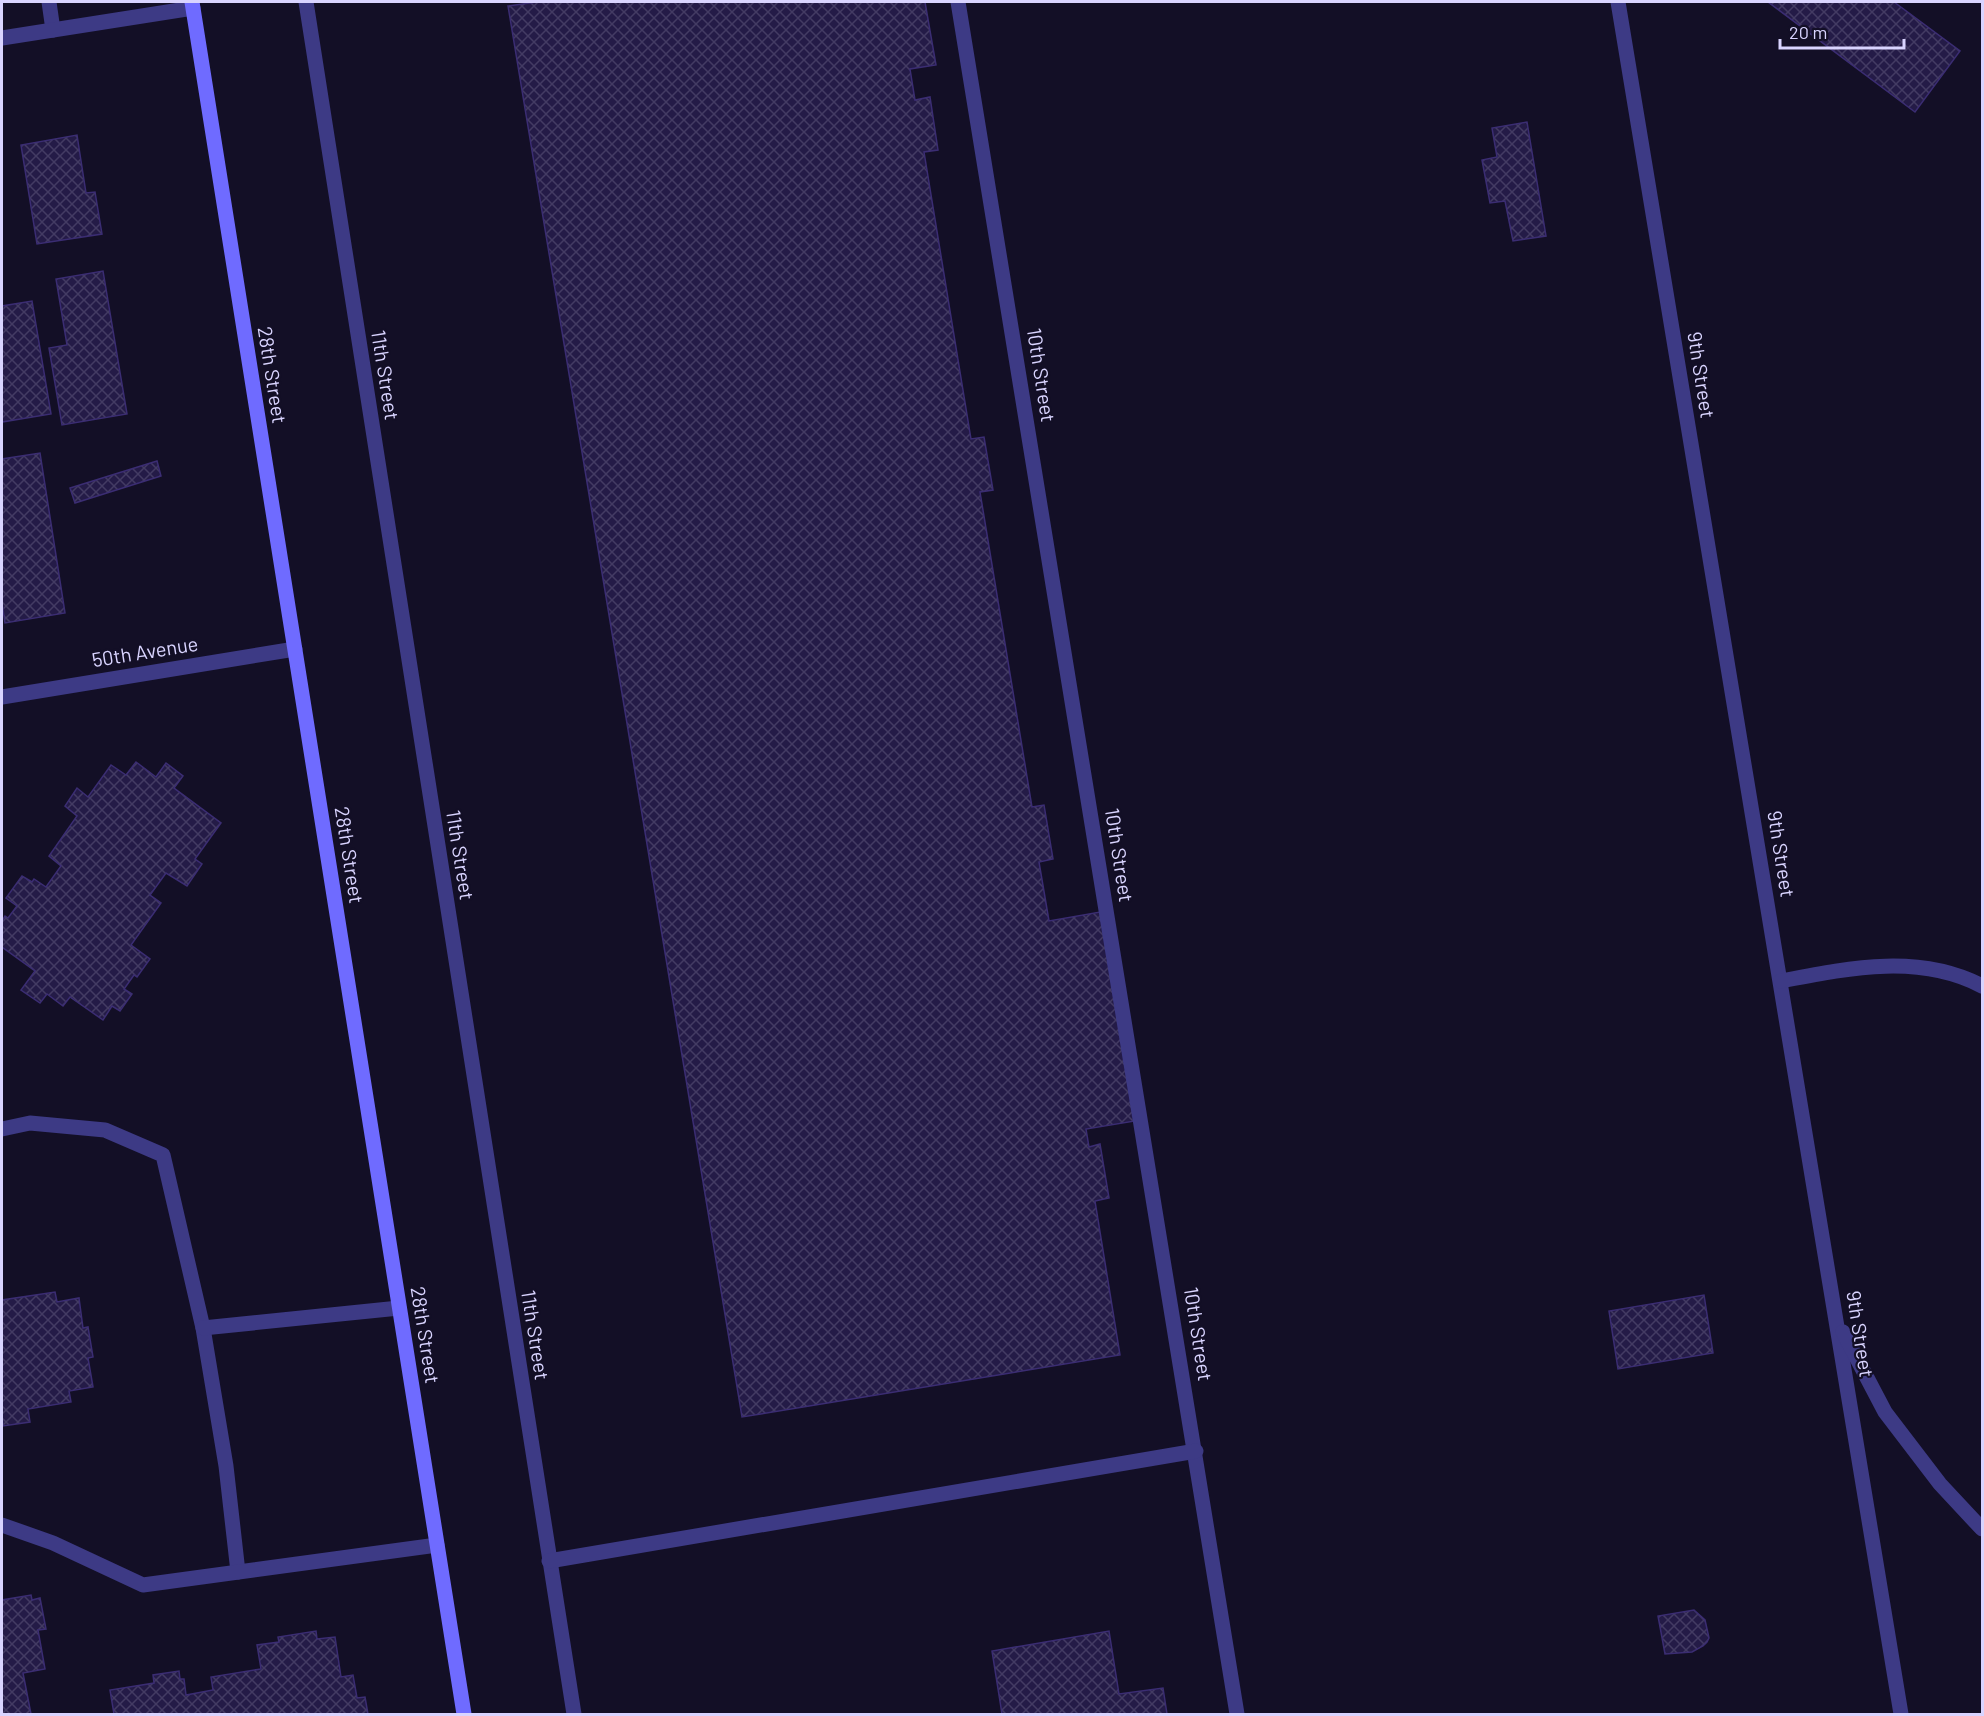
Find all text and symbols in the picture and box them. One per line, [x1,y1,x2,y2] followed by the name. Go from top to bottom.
[1780,12,1904,50] scale bar
[1789,21,1827,43] text: 20 m
[253,325,292,425] street label: 28th Street
[1023,326,1061,424] street label: 10th Street
[367,328,405,422] street label: 11th Street
[1683,330,1721,420] street label: 9th Street
[90,631,200,671] street label: 50th Avenue
[330,805,369,905] street label: 28th Street
[1101,806,1139,904] street label: 10th Street
[442,808,480,902] street label: 11th Street
[1763,809,1801,899] street label: 9th Street
[406,1285,445,1385] street label: 28th Street
[1180,1285,1218,1383] street label: 10th Street
[517,1288,555,1382] street label: 11th Street
[1842,1289,1880,1379] street label: 9th Street

